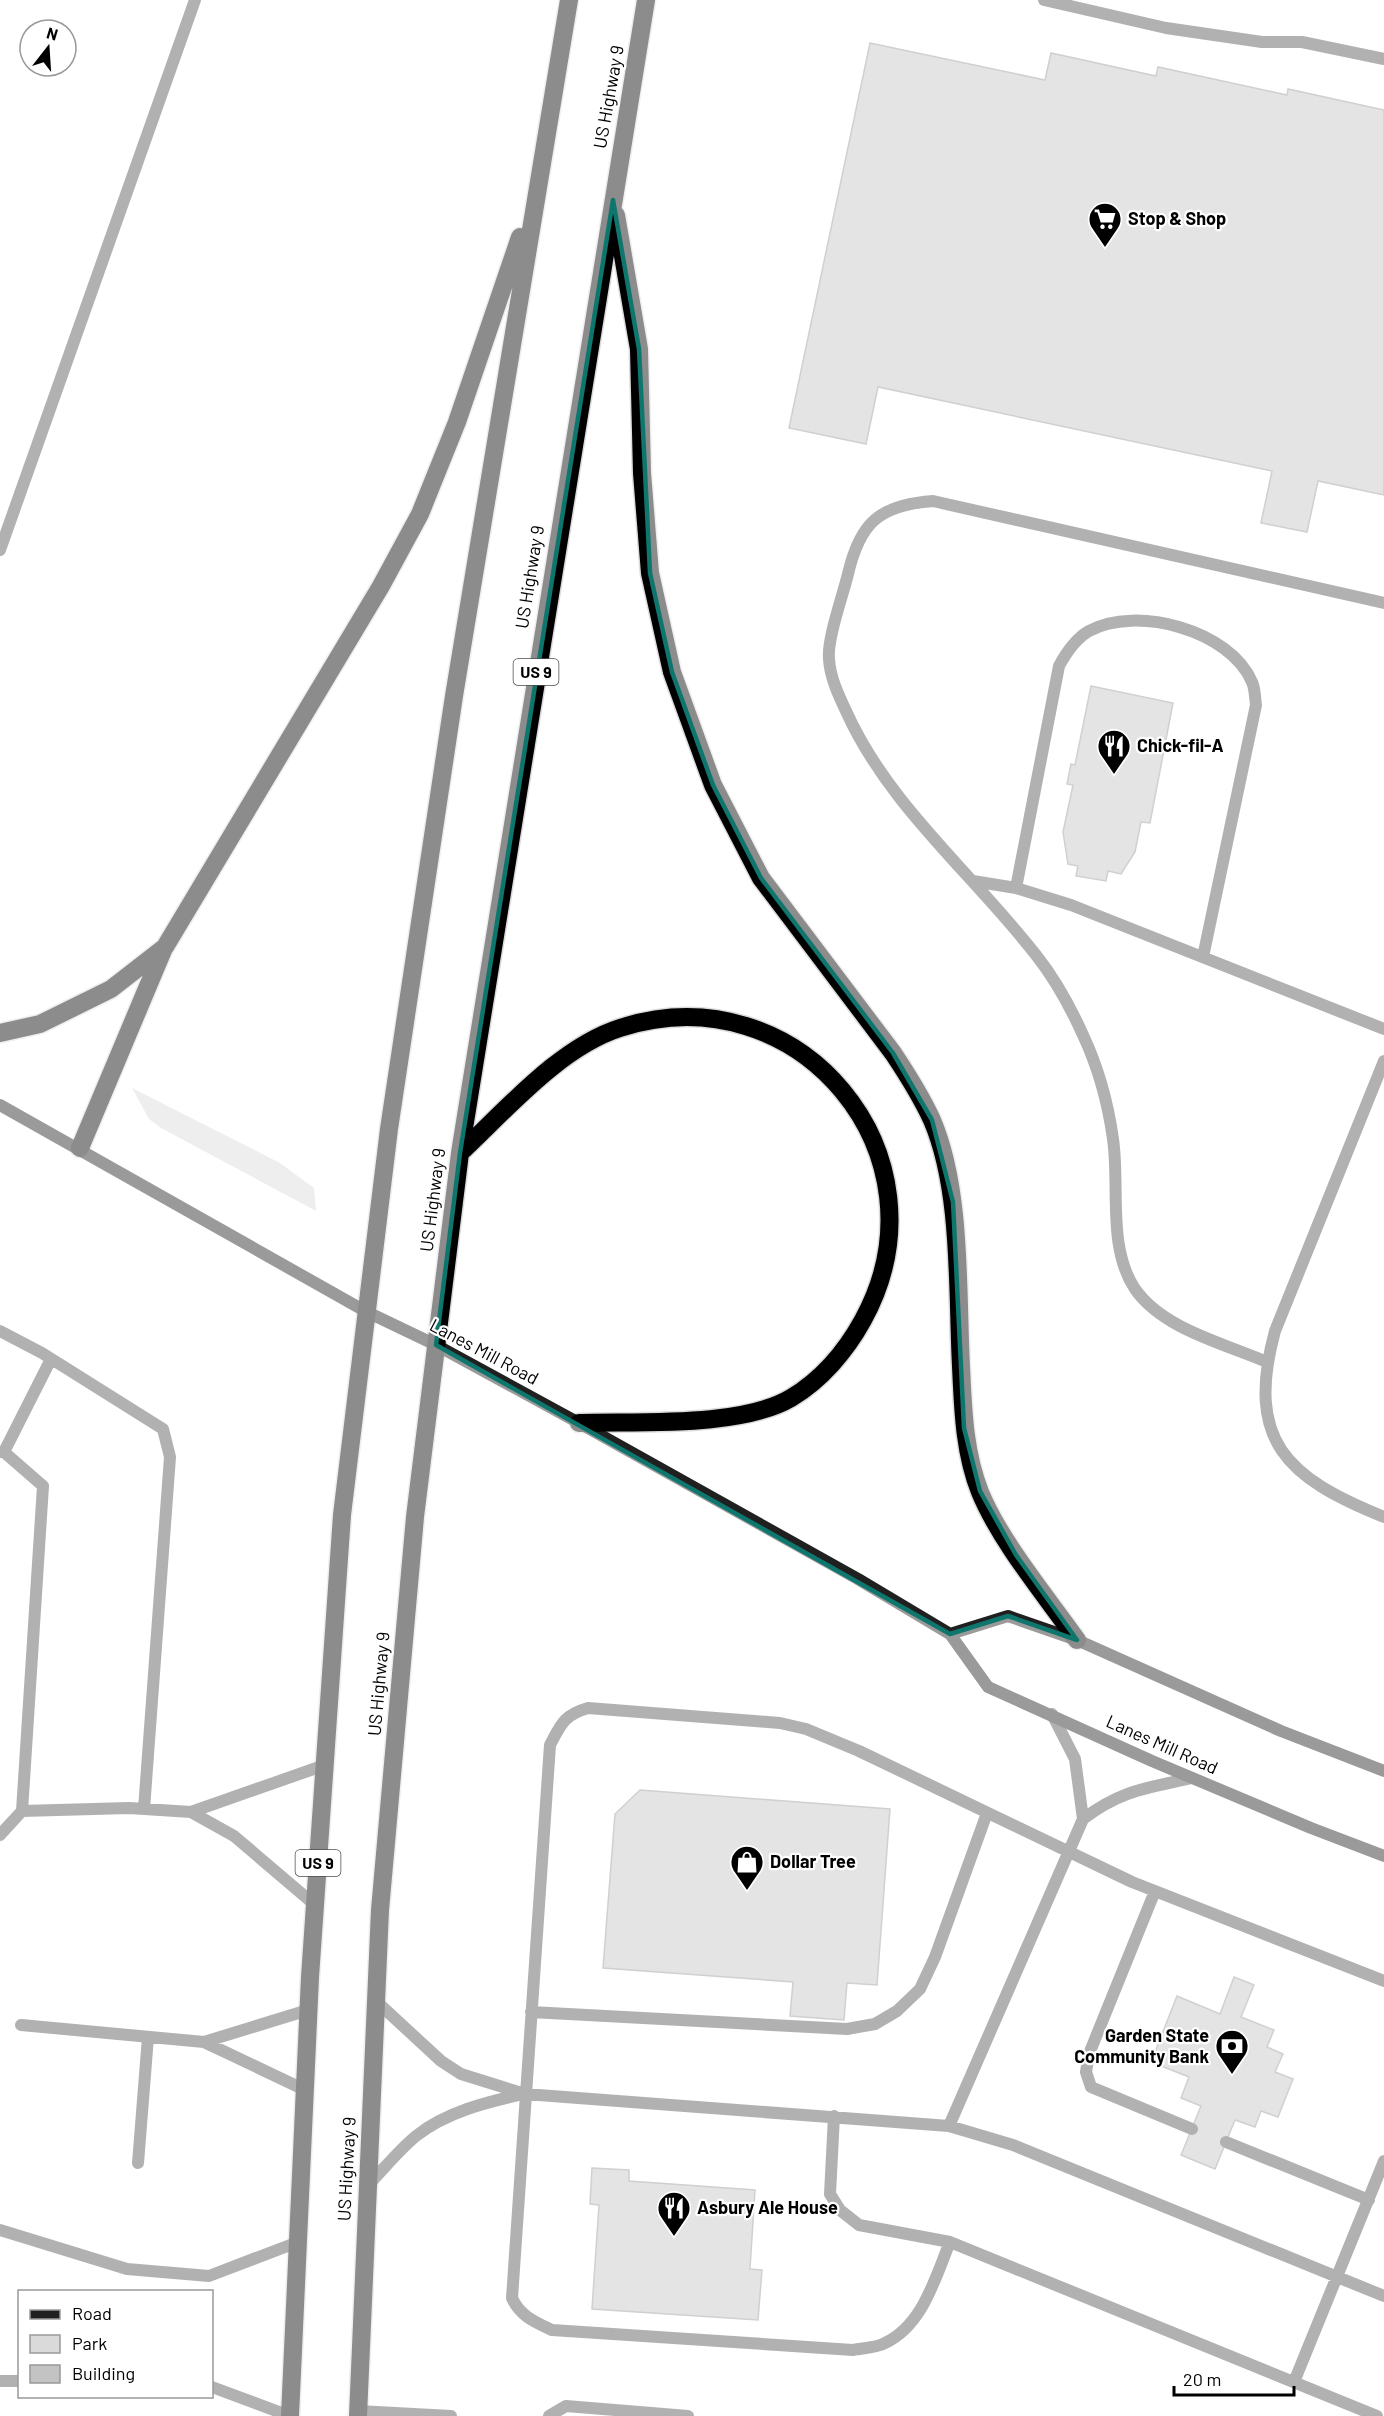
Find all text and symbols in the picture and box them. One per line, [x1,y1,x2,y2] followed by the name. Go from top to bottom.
[18,18,78,78] north arrow
[45,23,60,44] text: N
[588,43,628,150] street label: US Highway 9
[1087,201,1123,248] supermarket icon: Stop & Shop
[1128,207,1226,229] place label: Stop & Shop
[510,524,548,630] street label: US Highway 9
[514,659,558,685] road number: US 9
[1096,728,1132,775] restaurant icon: Chick-fil-A
[1137,734,1224,756] place label: Chick-fil-A
[415,1147,449,1253] street label: US Highway 9
[426,1313,543,1389] street label: Lanes Mill Road
[362,1631,394,1737] street label: US Highway 9
[1103,1710,1222,1779] street label: Lanes Mill Road
[729,1844,765,1891] shop icon: Dollar Tree
[296,1850,340,1876] road number: US 9
[770,1850,856,1872] place label: Dollar Tree
[1074,2024,1209,2067] place label: Garden State Community Bank
[1214,2028,1250,2075] bank icon: Garden State Community Bank
[332,2116,360,2222] street label: US Highway 9
[656,2190,692,2237] restaurant icon: Asbury Ale House
[697,2196,838,2218] place label: Asbury Ale House
[18,2290,213,2398] legend
[72,2302,112,2324] text: Road
[72,2332,107,2354] text: Park
[1174,2359,1294,2397] scale bar
[72,2362,135,2384] text: Building
[1183,2368,1221,2390] text: 20 m

